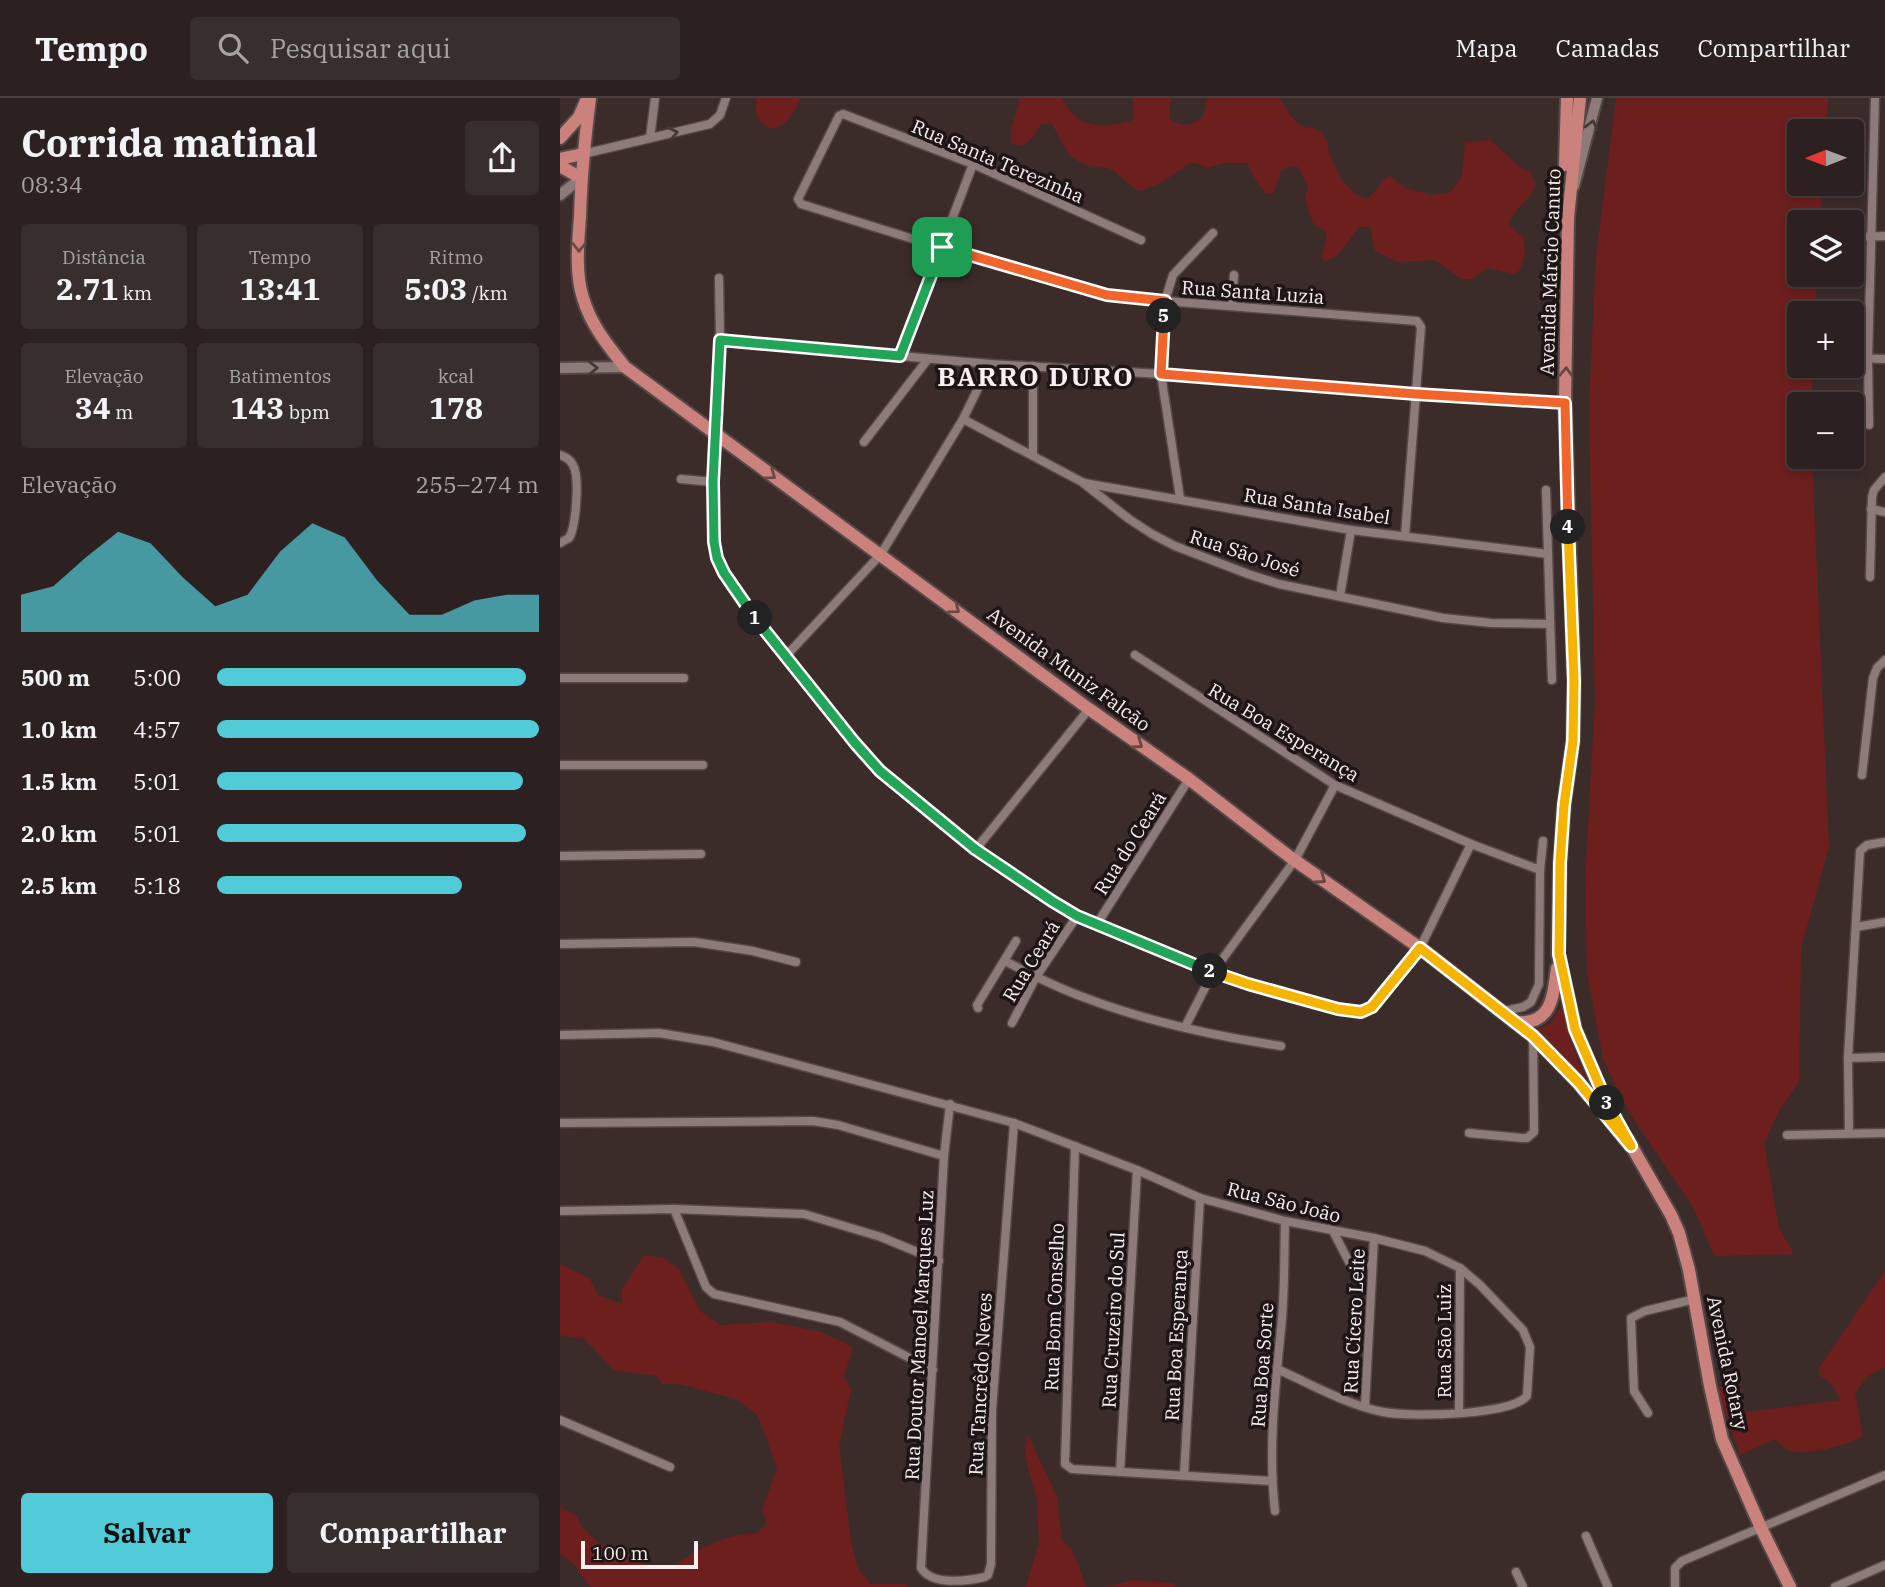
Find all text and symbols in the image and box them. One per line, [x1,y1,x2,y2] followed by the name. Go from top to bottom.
[190,17,680,80] search box
[35,27,148,70] text: Tempo
[214,29,252,67] icon: search
[270,31,451,65] text: Pesquisar aqui
[1455,32,1518,64] text: Mapa
[1556,32,1659,64] text: Camadas
[1697,32,1850,64] text: Compartilhar
[908,114,1088,208] street label: Rua Santa Terezinha
[21,118,318,167] text: Corrida matinal
[1583,119,1598,131] one-way arrow
[1787,119,1864,196] north arrow
[1787,119,1864,469] map controls
[465,121,539,195] button: share
[667,126,679,141] one-way arrow
[1534,168,1566,376] street label: Avenida Márcio Canuto
[21,169,83,199] text: 08:34
[1787,210,1864,287] button: layers
[912,217,972,277] pin
[923,228,961,266] icon: arrive
[571,242,587,252] one-way arrow
[62,245,146,269] text: Distância
[249,245,311,269] text: Tempo
[429,245,483,269] text: Ritmo
[56,269,118,308] text: 2.71
[239,269,321,308] text: 13:41
[404,269,467,308] text: 5:03
[1181,275,1325,309] street label: Rua Santa Luzia
[118,281,152,305] text: km
[467,281,508,305] text: /km
[1146,298,1182,333] pin: 5
[1787,301,1864,378] button: +
[1158,303,1169,327] text: 5
[937,359,1135,393] district label: BARRO DURO
[587,360,598,375] one-way arrow
[64,364,144,388] text: Elevação
[229,364,331,388] text: Batimentos
[438,364,474,388] text: kcal
[1558,366,1574,376] one-way arrow
[75,388,111,427] text: 34
[230,388,284,427] text: 143
[429,388,483,427] text: 178
[1787,392,1864,469] button: −
[111,400,133,424] text: m
[284,400,330,424] text: bpm
[763,467,776,479] one-way arrow
[21,469,117,499] text: Elevação
[415,469,539,499] text: 255–274 m
[1242,483,1392,529] street label: Rua Santa Isabel
[1550,510,1586,544] pin: 4
[1562,514,1573,538] text: 4
[1187,524,1303,582] street label: Rua São José
[738,601,772,636] pin: 1
[947,601,960,614] one-way arrow
[983,602,1155,736] street label: Avenida Muniz Falcão
[749,605,760,629] text: 1
[21,662,90,692] text: 500 m
[133,662,181,692] text: 5:00
[1204,677,1364,787] street label: Rua Boa Esperança
[21,714,97,744] text: 1.0 km
[133,714,181,744] text: 4:57
[1130,736,1143,748] one-way arrow
[21,766,97,796] text: 1.5 km
[133,766,181,796] text: 5:01
[1089,787,1171,899] street label: Rua do Ceará
[21,818,97,848] text: 2.0 km
[133,818,181,848] text: 5:01
[21,870,97,900] text: 2.5 km
[133,870,181,900] text: 5:18
[1313,871,1326,883] one-way arrow
[997,916,1065,1006] street label: Rua Ceará
[1192,954,1228,988] pin: 2
[1204,958,1215,982] text: 2
[1590,1086,1624,1121] pin: 3
[1601,1090,1612,1114] text: 3
[1225,1176,1343,1228] street label: Rua São João
[899,1189,939,1481] street label: Rua Doutor Manoel Marques Luz
[1039,1223,1069,1391] street label: Rua Bom Conselho
[1096,1231,1130,1409] street label: Rua Cruzeiro do Sul
[1160,1248,1192,1422] street label: Rua Boa Esperança
[1338,1248,1370,1394] street label: Rua Cícero Leite
[1432,1284,1456,1398] street label: Rua São Luiz
[963,1292,997,1476] street label: Rua Tancrêdo Neves
[1702,1294,1754,1433] street label: Avenida Rotary
[1246,1302,1278,1428] street label: Rua Boa Sorte
[21,1493,273,1573] button: Salvar
[287,1493,539,1573] button: Compartilhar
[581,1538,698,1570] scale bar
[592,1541,649,1565] text: 100 m

